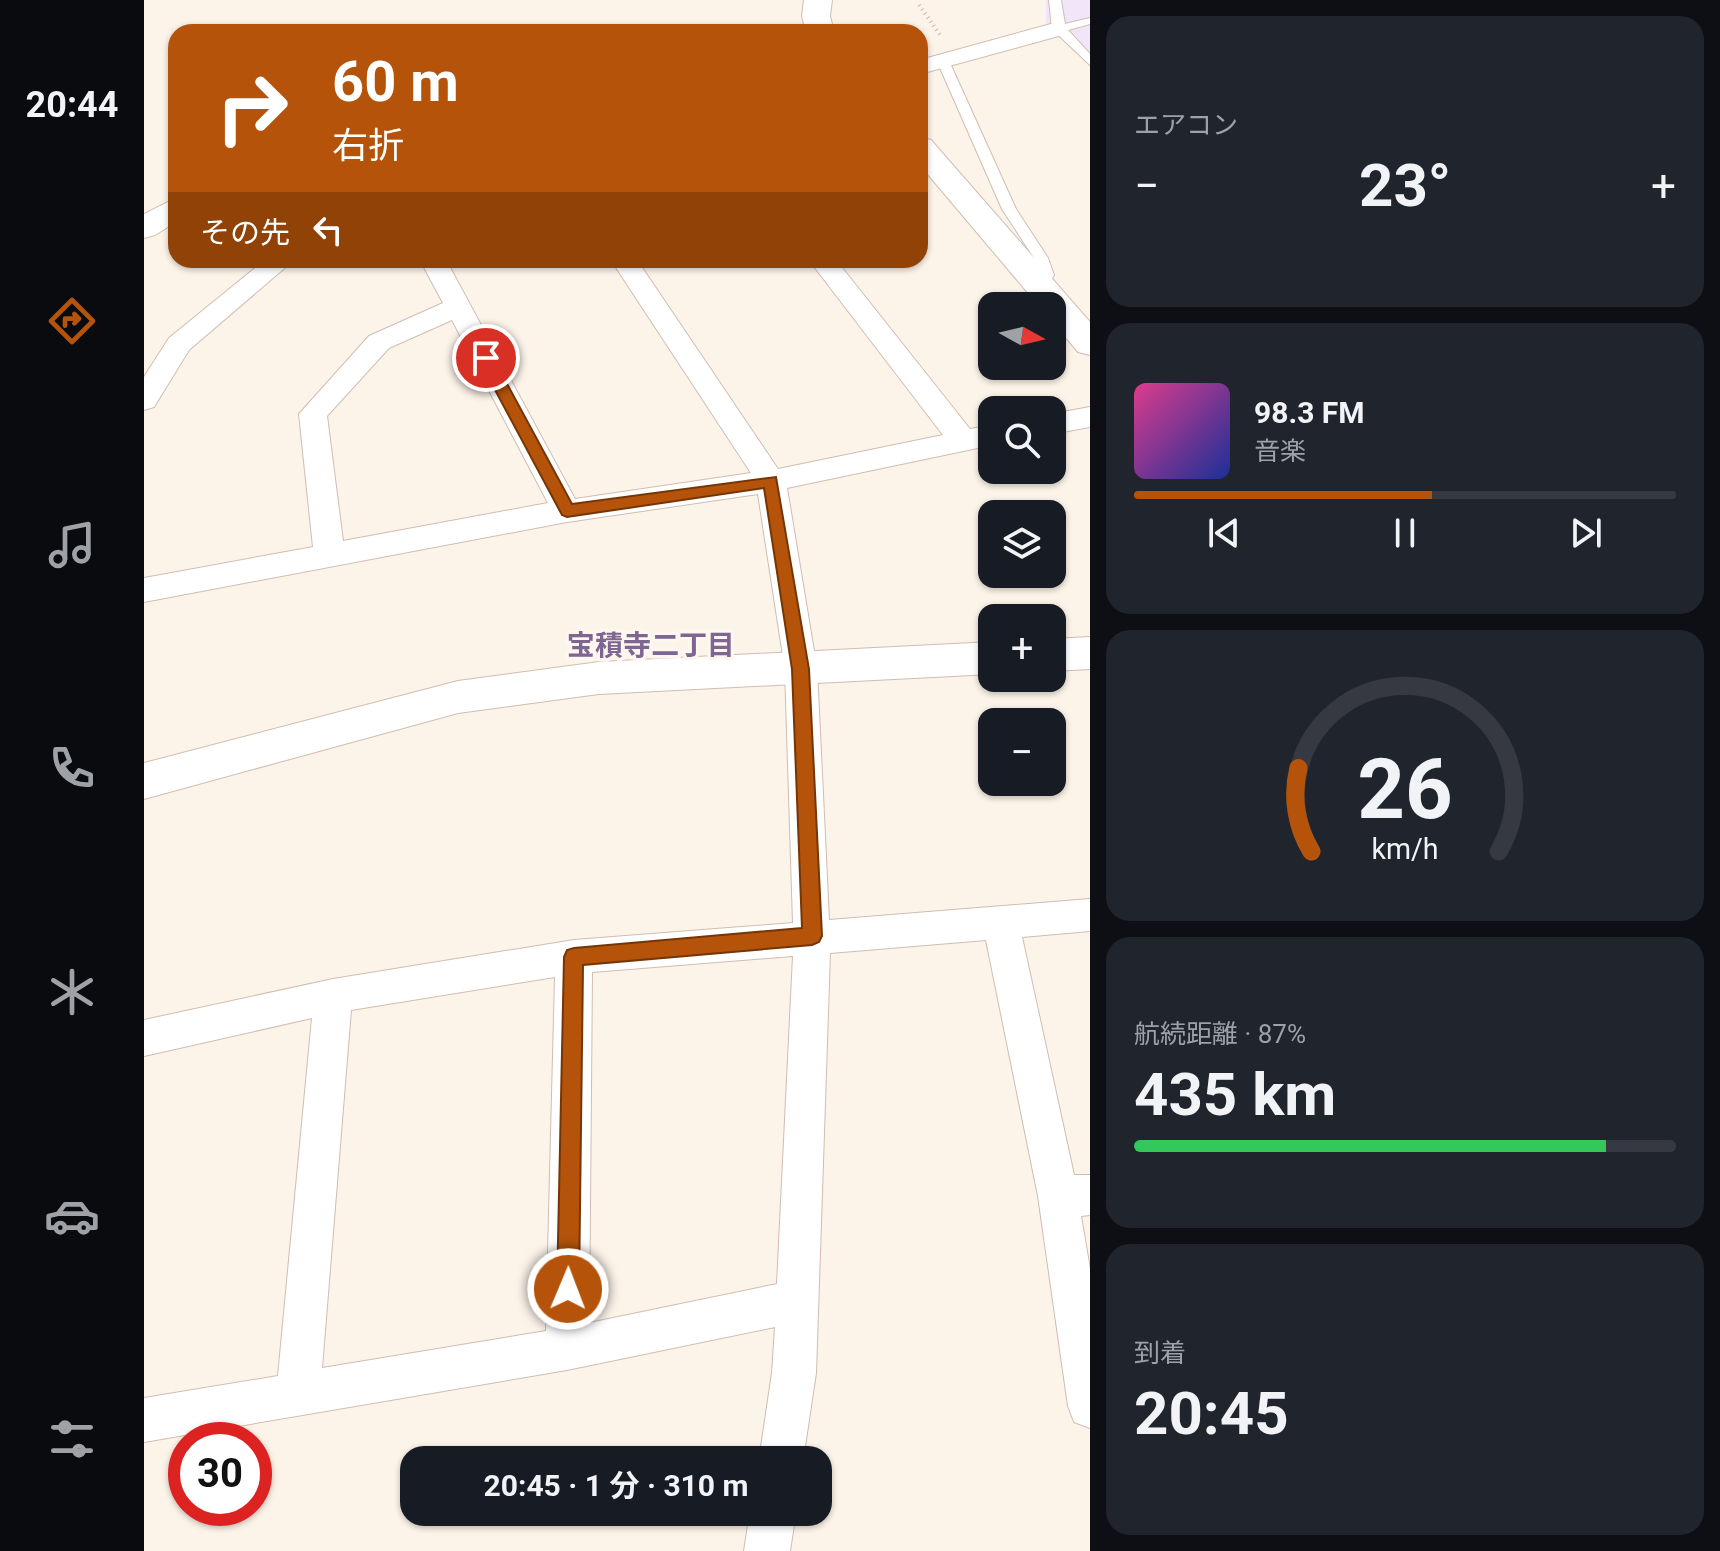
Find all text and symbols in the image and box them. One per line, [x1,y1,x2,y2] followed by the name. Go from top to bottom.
[332,49,459,115] text: 60 m
[200,56,304,160] icon: right
[26,84,118,126] text: 20:44
[1134,110,1238,140] text: エアコン
[332,125,404,167] text: 右折
[1359,150,1451,221] text: 23°
[1134,160,1159,212] text: −
[1651,160,1676,212] text: +
[306,208,350,252] icon: left
[200,215,290,250] text: その先
[978,292,1066,380] north arrow
[978,292,1066,796] map controls
[44,293,100,349] icon: directions
[452,324,520,392] pin
[464,336,508,380] icon: arrive
[1254,395,1365,430] text: 98.3 FM
[978,396,1066,484] button: search
[1254,436,1306,466] text: 音楽
[978,500,1066,588] button: layers
[1202,511,1246,555] icon: previous
[1383,511,1427,555] icon: pause
[1564,511,1608,555] icon: next
[44,517,100,573] icon: music
[978,604,1066,692] button: +
[567,629,735,662] district label: 宝積寺二丁目
[978,708,1066,796] button: −
[44,740,100,796] icon: phone
[1357,740,1453,837] text: 26
[1371,832,1439,866] text: km/h
[44,964,100,1020] icon: climate
[1134,1019,1306,1049] text: 航続距離 · 87%
[1134,1059,1336,1130] text: 435 km
[44,1188,100,1244] icon: car
[526,1247,610,1331] position arrow
[1134,1338,1186,1368] text: 到着
[1134,1378,1289,1449] text: 20:45
[44,1411,100,1467] icon: filters
[168,1422,272,1526] speed limit sign: 30
[484,1468,748,1503] text: 20:45 · 1 分 · 310 m

